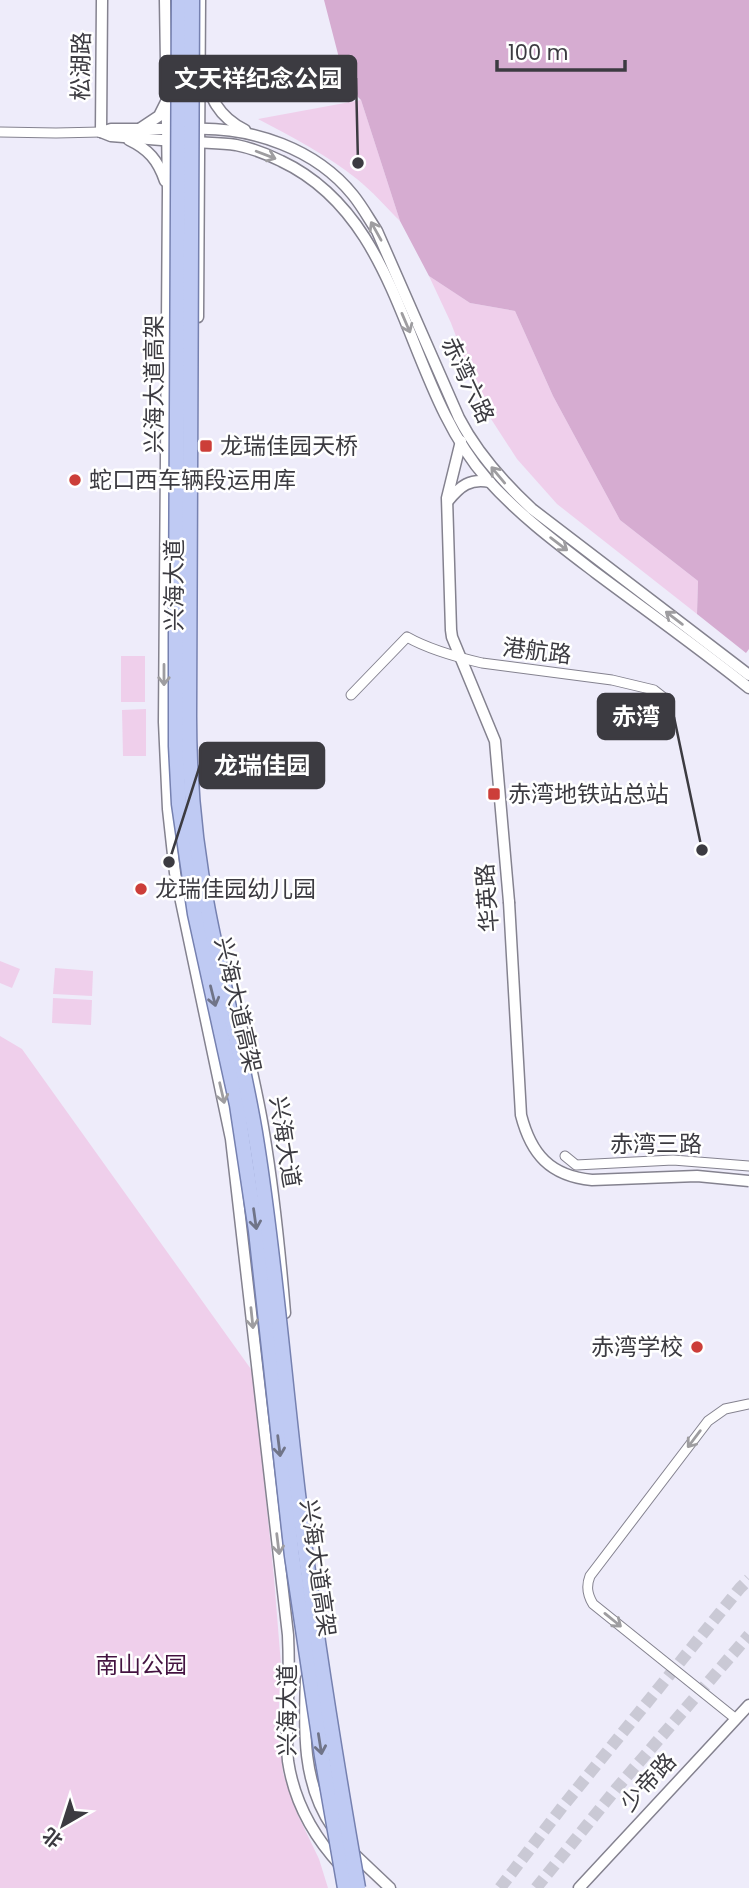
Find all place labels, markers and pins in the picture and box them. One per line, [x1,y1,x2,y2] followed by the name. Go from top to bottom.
[160,56,356,101] callout: 文天祥纪念公园
[220,430,358,462] place label: 龙瑞佳园天桥
[198,438,214,454] marker: 龙瑞佳园天桥
[89,464,296,496] place label: 蛇口西车辆段运用库
[67,472,83,488] marker: 蛇口西车辆段运用库
[598,694,674,739] callout: 赤湾
[200,743,324,788] callout: 龙瑞佳园
[508,778,669,810] place label: 赤湾地铁站总站
[486,786,502,802] marker: 赤湾地铁站总站
[155,873,316,905] place label: 龙瑞佳园幼儿园
[133,881,149,897] marker: 龙瑞佳园幼儿园
[591,1331,683,1363] place label: 赤湾学校
[689,1339,705,1355] marker: 赤湾学校

